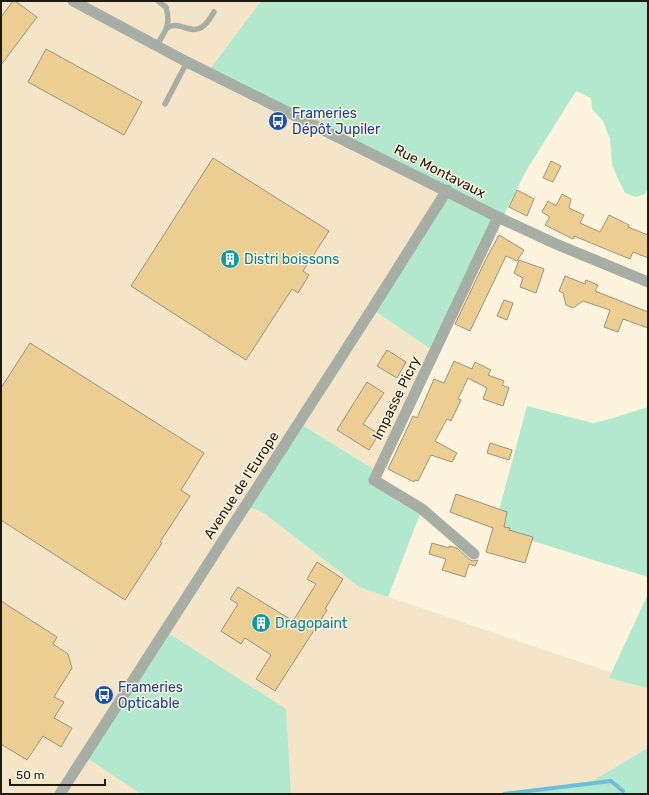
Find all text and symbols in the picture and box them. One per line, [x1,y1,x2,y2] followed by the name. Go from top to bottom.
[292,105,381,138] place label: Frameries Dépôt Jupiler
[267,110,289,132] bus stop icon: Frameries Dépôt Jupiler
[391,141,489,202] street label: Rue Montavaux
[219,248,241,270] building icon: Distri boissons
[244,251,339,268] place label: Distri boissons
[369,353,424,443] street label: Impasse Picry
[200,428,283,542] street label: Avenue de l'Europe
[250,612,272,634] building icon: Dragopaint
[275,615,348,632] place label: Dragopaint
[118,679,183,712] place label: Frameries Opticable
[93,684,115,706] bus stop icon: Frameries Opticable
[10,761,105,787] scale bar
[16,768,44,782] text: 50 m

